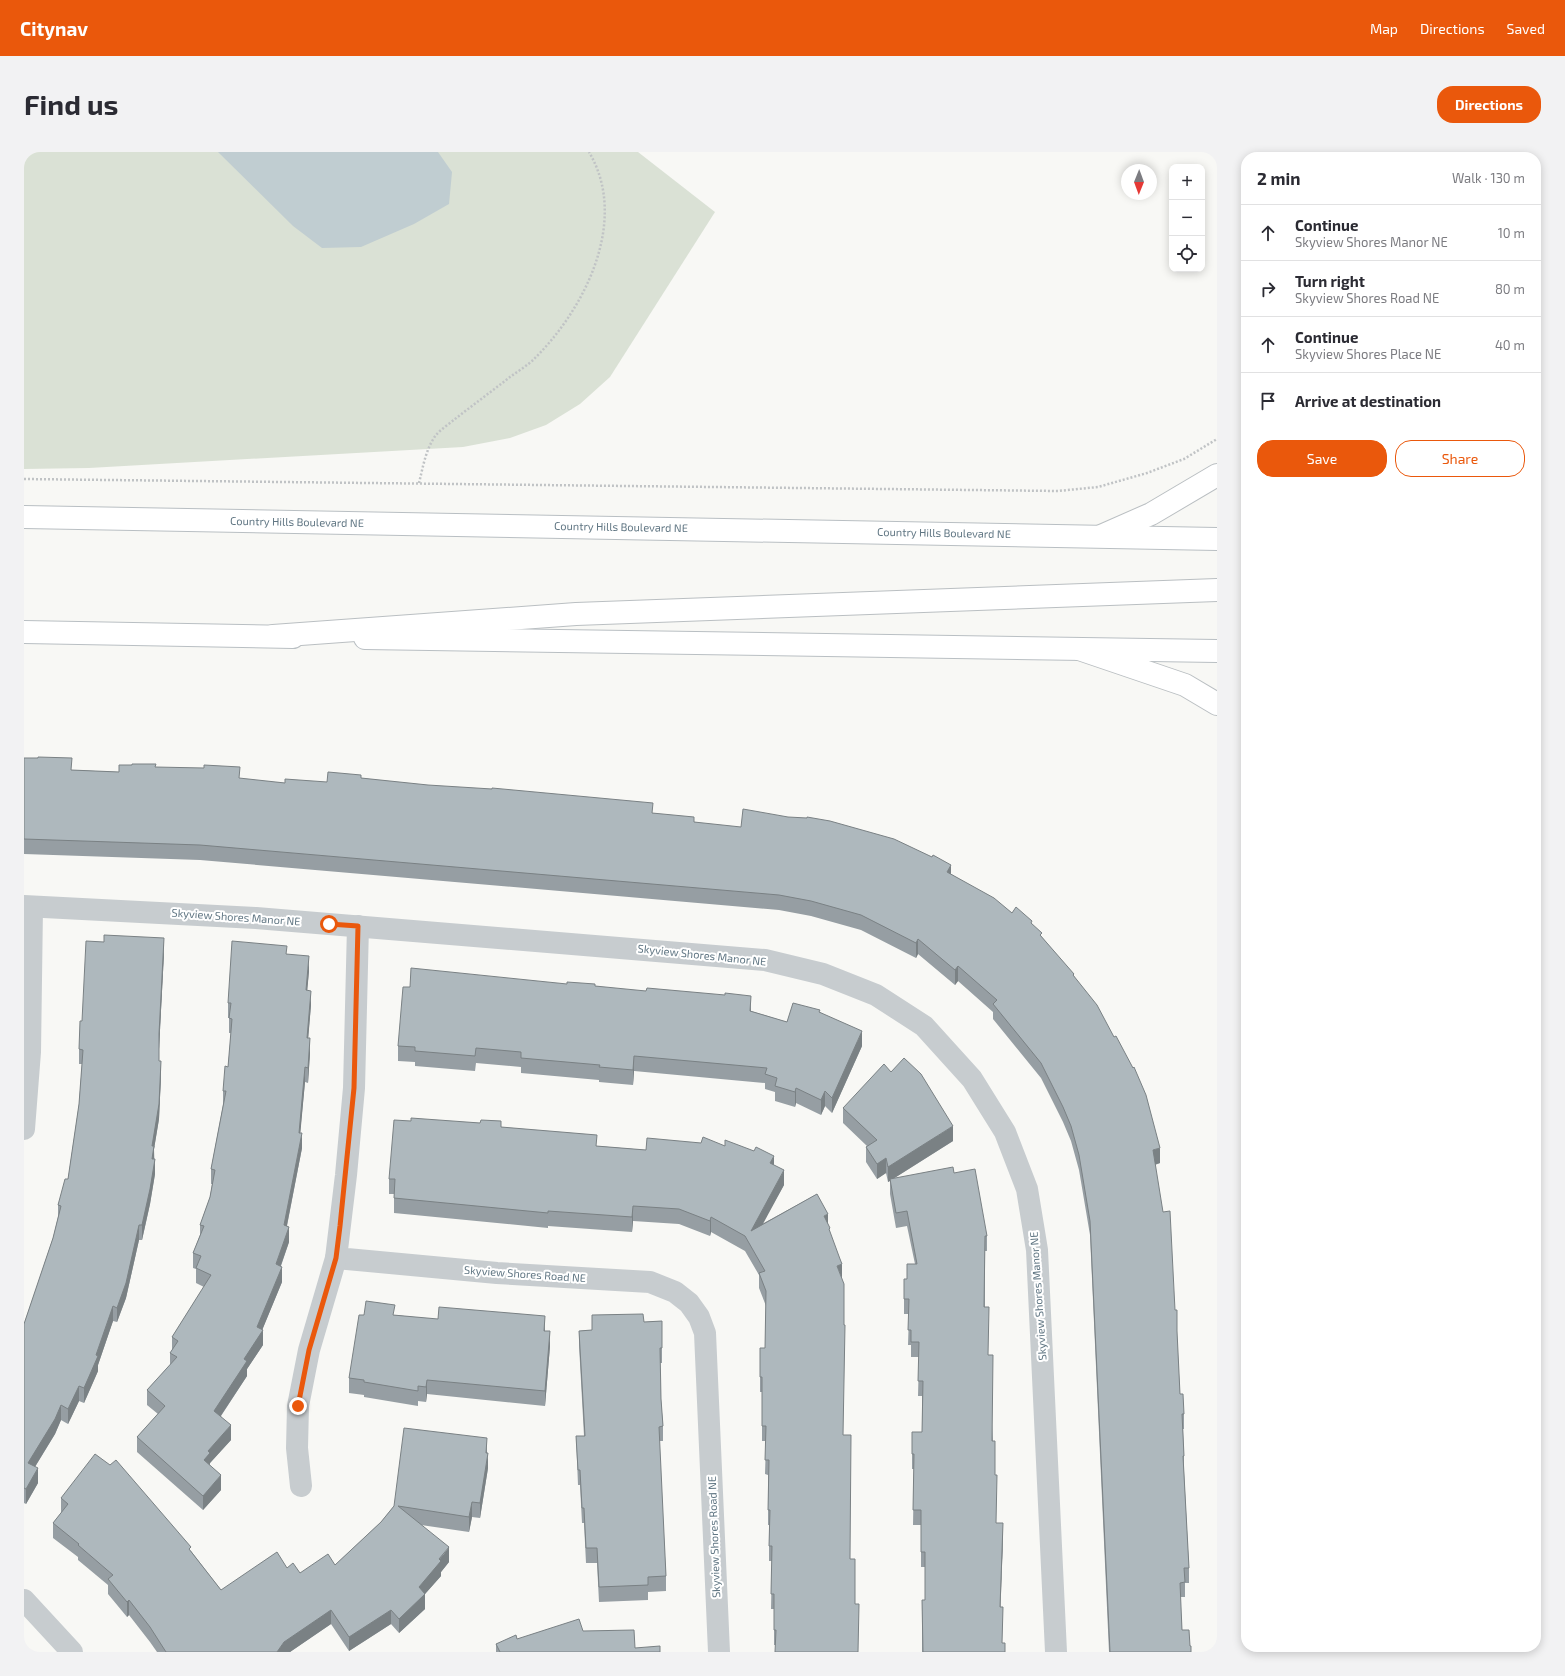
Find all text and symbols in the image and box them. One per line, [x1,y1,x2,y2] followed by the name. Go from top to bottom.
[20,17,88,40] text: Citynav
[1370,20,1398,37] text: Map
[1420,20,1485,37] text: Directions
[1507,20,1545,37] text: Saved
[1437,86,1541,123] button: Directions
[24,87,118,121] text: Find us
[1121,164,1157,200] north arrow
[1169,164,1205,272] map controls
[1169,164,1205,200] button: +
[1257,168,1300,188] text: 2 min
[1452,170,1525,186] text: Walk · 130 m
[1169,200,1205,236] button: −
[1295,216,1358,234] text: Continue
[1257,222,1279,244] icon: ahead
[1498,225,1525,241] text: 10 m
[1295,234,1448,250] text: Skyview Shores Manor NE
[1169,236,1205,272] button: locate
[1295,272,1365,290] text: Turn right
[1257,278,1279,300] icon: right
[1495,281,1525,297] text: 80 m
[1295,290,1439,306] text: Skyview Shores Road NE
[1295,328,1358,346] text: Continue
[1257,334,1279,356] icon: ahead
[1495,337,1525,353] text: 40 m
[1295,346,1441,362] text: Skyview Shores Place NE
[1257,390,1279,412] icon: arrive
[1295,392,1441,410] text: Arrive at destination
[1257,440,1387,477] button: Save
[1395,440,1525,477] button: Share
[230,514,364,529] street label: Country Hills Boulevard NE
[554,519,688,534] street label: Country Hills Boulevard NE
[877,525,1011,540] street label: Country Hills Boulevard NE
[171,906,301,927] street label: Skyview Shores Manor NE
[320,915,338,933] route start
[637,941,767,968] street label: Skyview Shores Manor NE
[1027,1231,1048,1361] street label: Skyview Shores Manor NE
[464,1263,586,1284] street label: Skyview Shores Road NE
[289,1397,307,1415] route end
[705,1476,722,1598] street label: Skyview Shores Road NE

